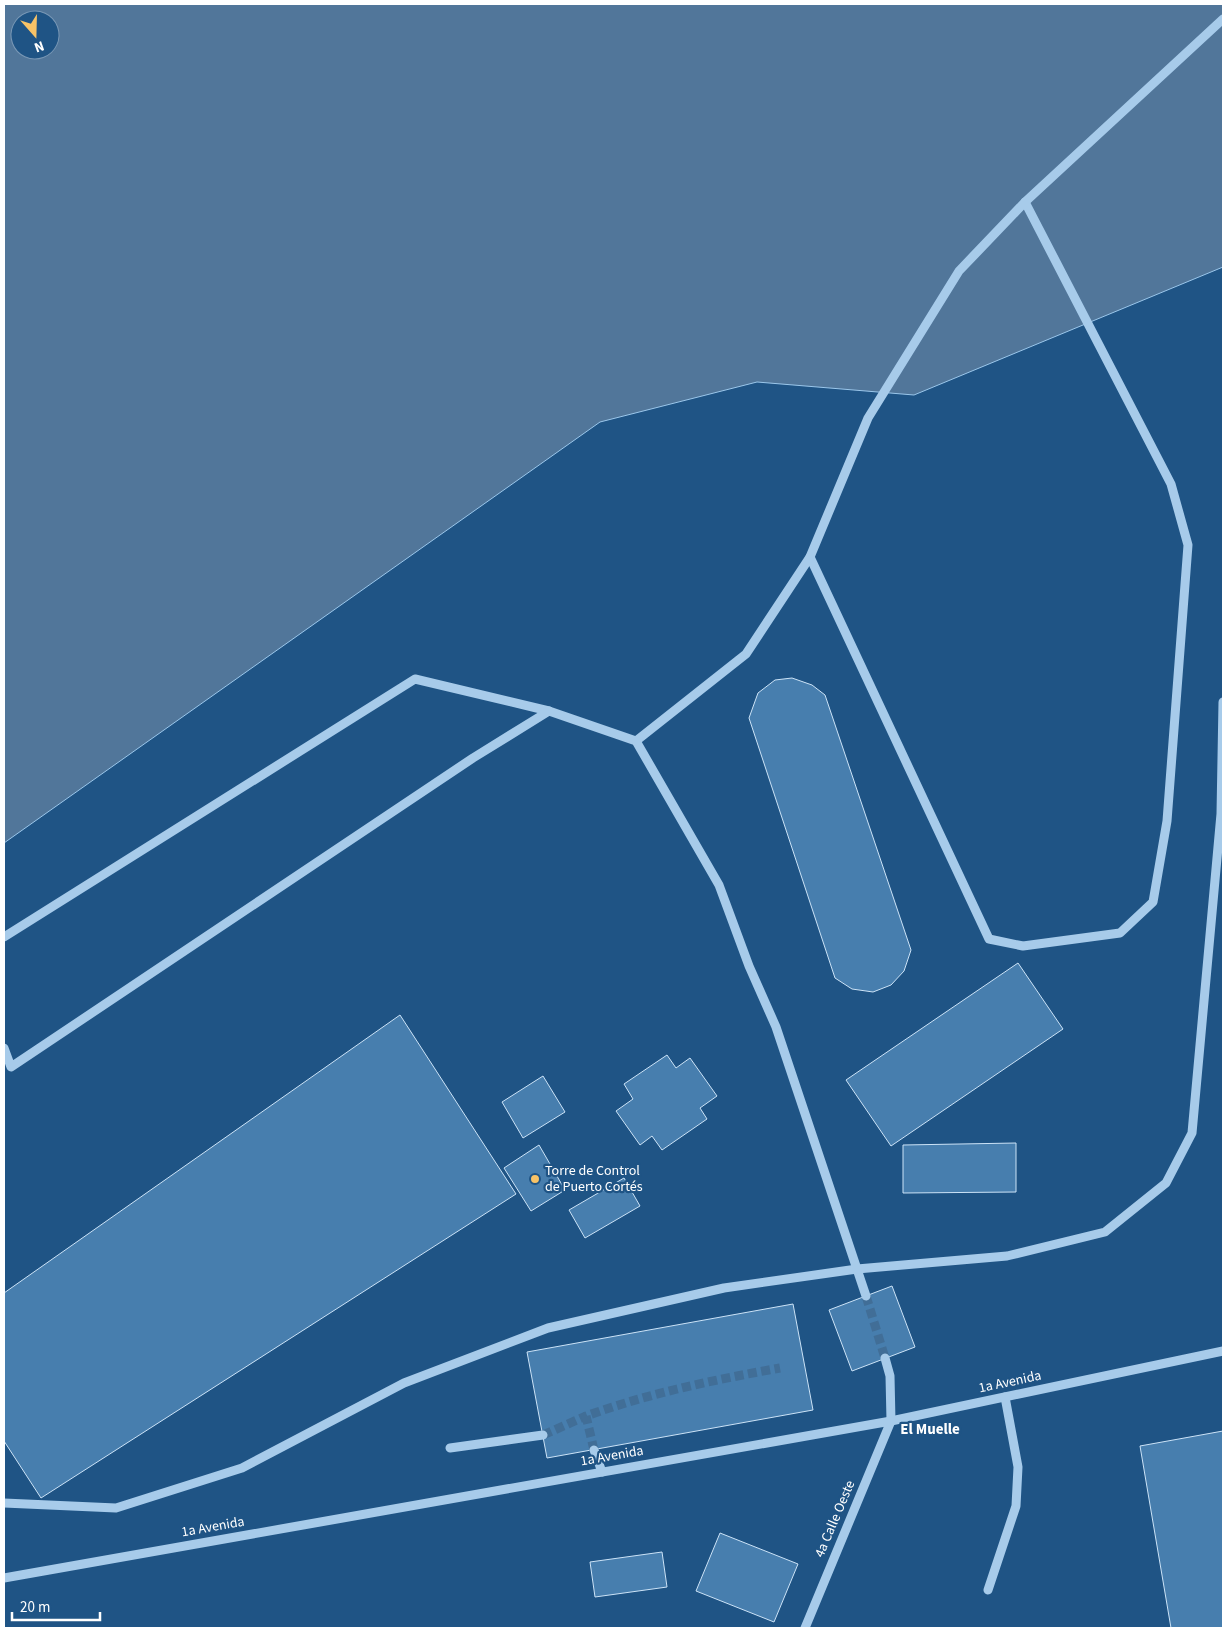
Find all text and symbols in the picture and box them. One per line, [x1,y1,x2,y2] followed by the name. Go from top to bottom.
[10,10,60,60] north arrow
[31,35,47,57] text: N
[545,1161,643,1197] place label: Torre de Control de Puerto Cortés
[529,1173,541,1185] marker: Torre de Control de Puerto Cortés
[977,1366,1043,1398] street label: 1a Avenida
[900,1419,960,1440] district label: El Muelle
[579,1441,645,1471] street label: 1a Avenida
[810,1477,860,1561] street label: 4a Calle Oeste
[180,1512,246,1542] street label: 1a Avenida
[12,1590,100,1622] scale bar
[20,1597,50,1618] text: 20 m

